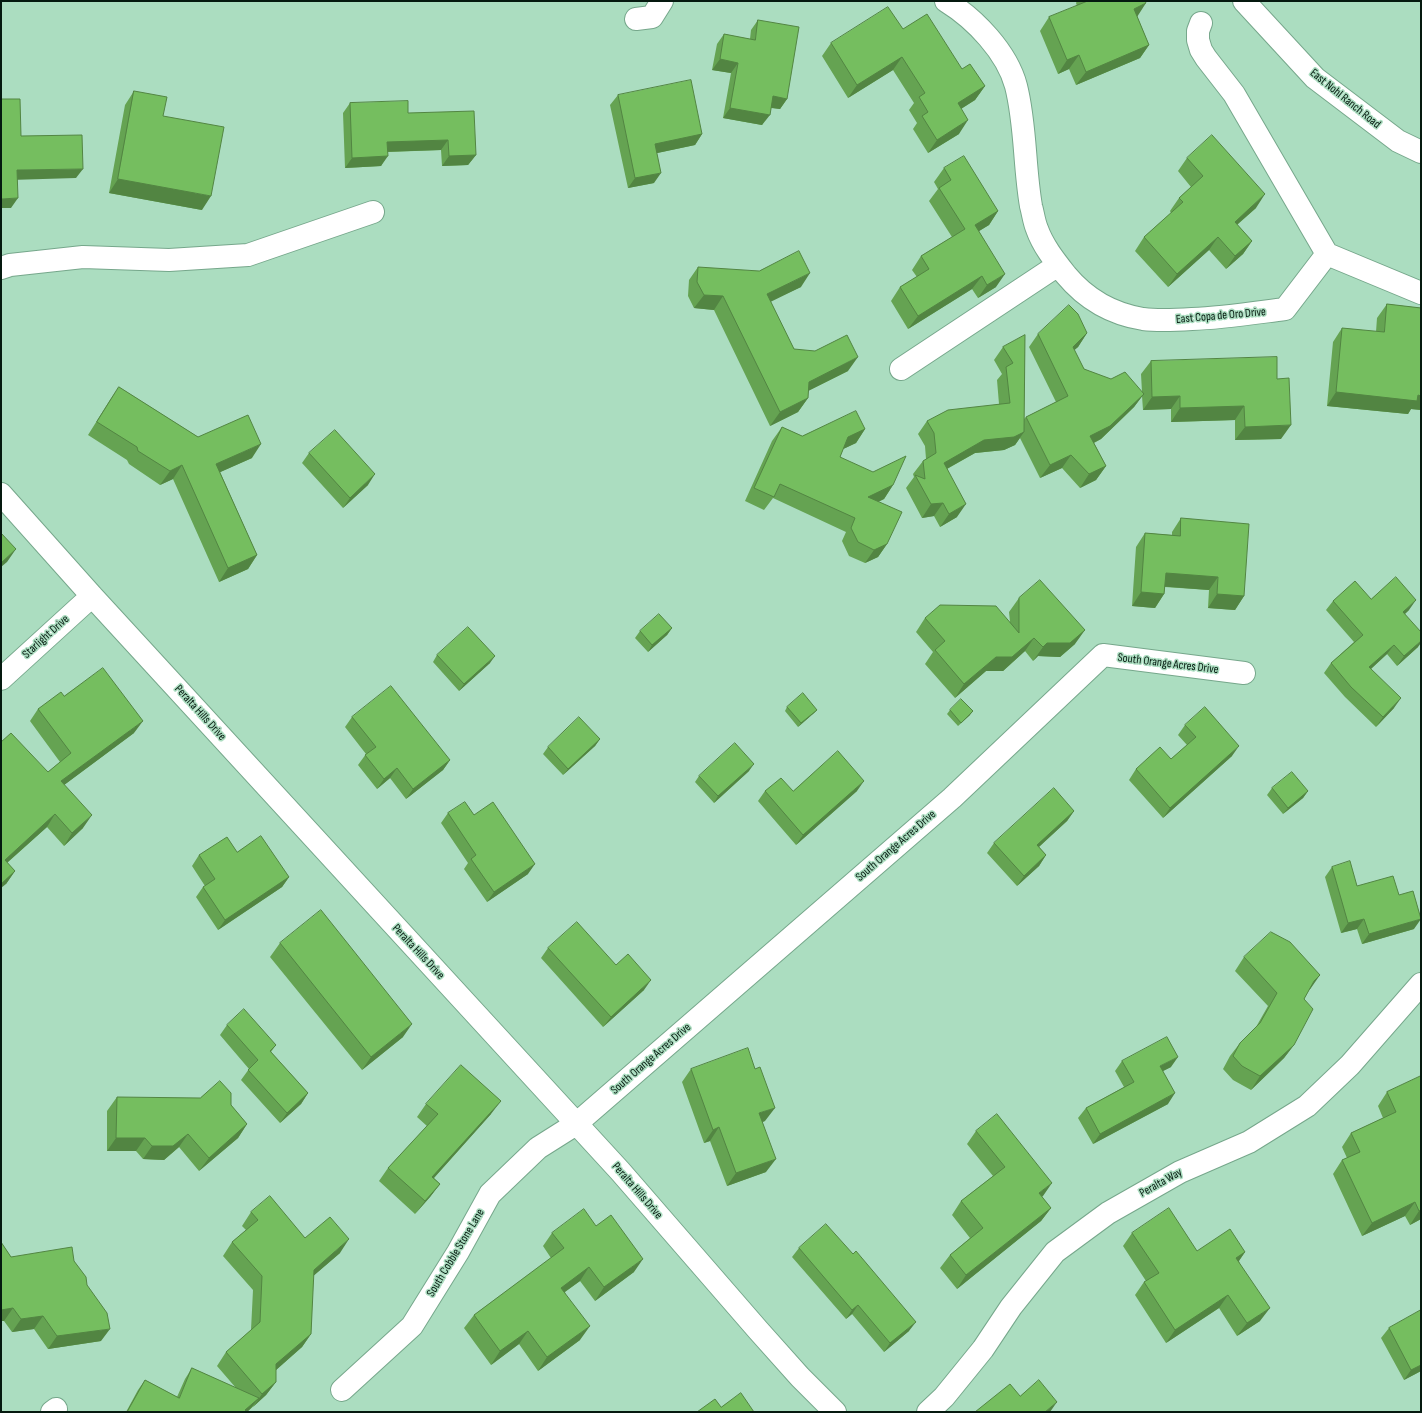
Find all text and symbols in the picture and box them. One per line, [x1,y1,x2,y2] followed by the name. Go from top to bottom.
[1307,66,1383,132] street label: East Nohl Ranch Road
[1175,305,1267,327] street label: East Copa de Oro Drive
[20,612,72,662] street label: Starlight Drive
[1117,651,1219,677] street label: South Orange Acres Drive
[171,682,229,744] street label: Peralta Hills Drive
[853,807,939,885] street label: South Orange Acres Drive
[389,921,447,983] street label: Peralta Hills Drive
[608,1020,694,1098] street label: South Orange Acres Drive
[609,1160,665,1222] street label: Peralta Hills Drive
[1137,1165,1185,1201] street label: Peralta Way
[424,1206,488,1300] street label: South Cobble Stone Lane

